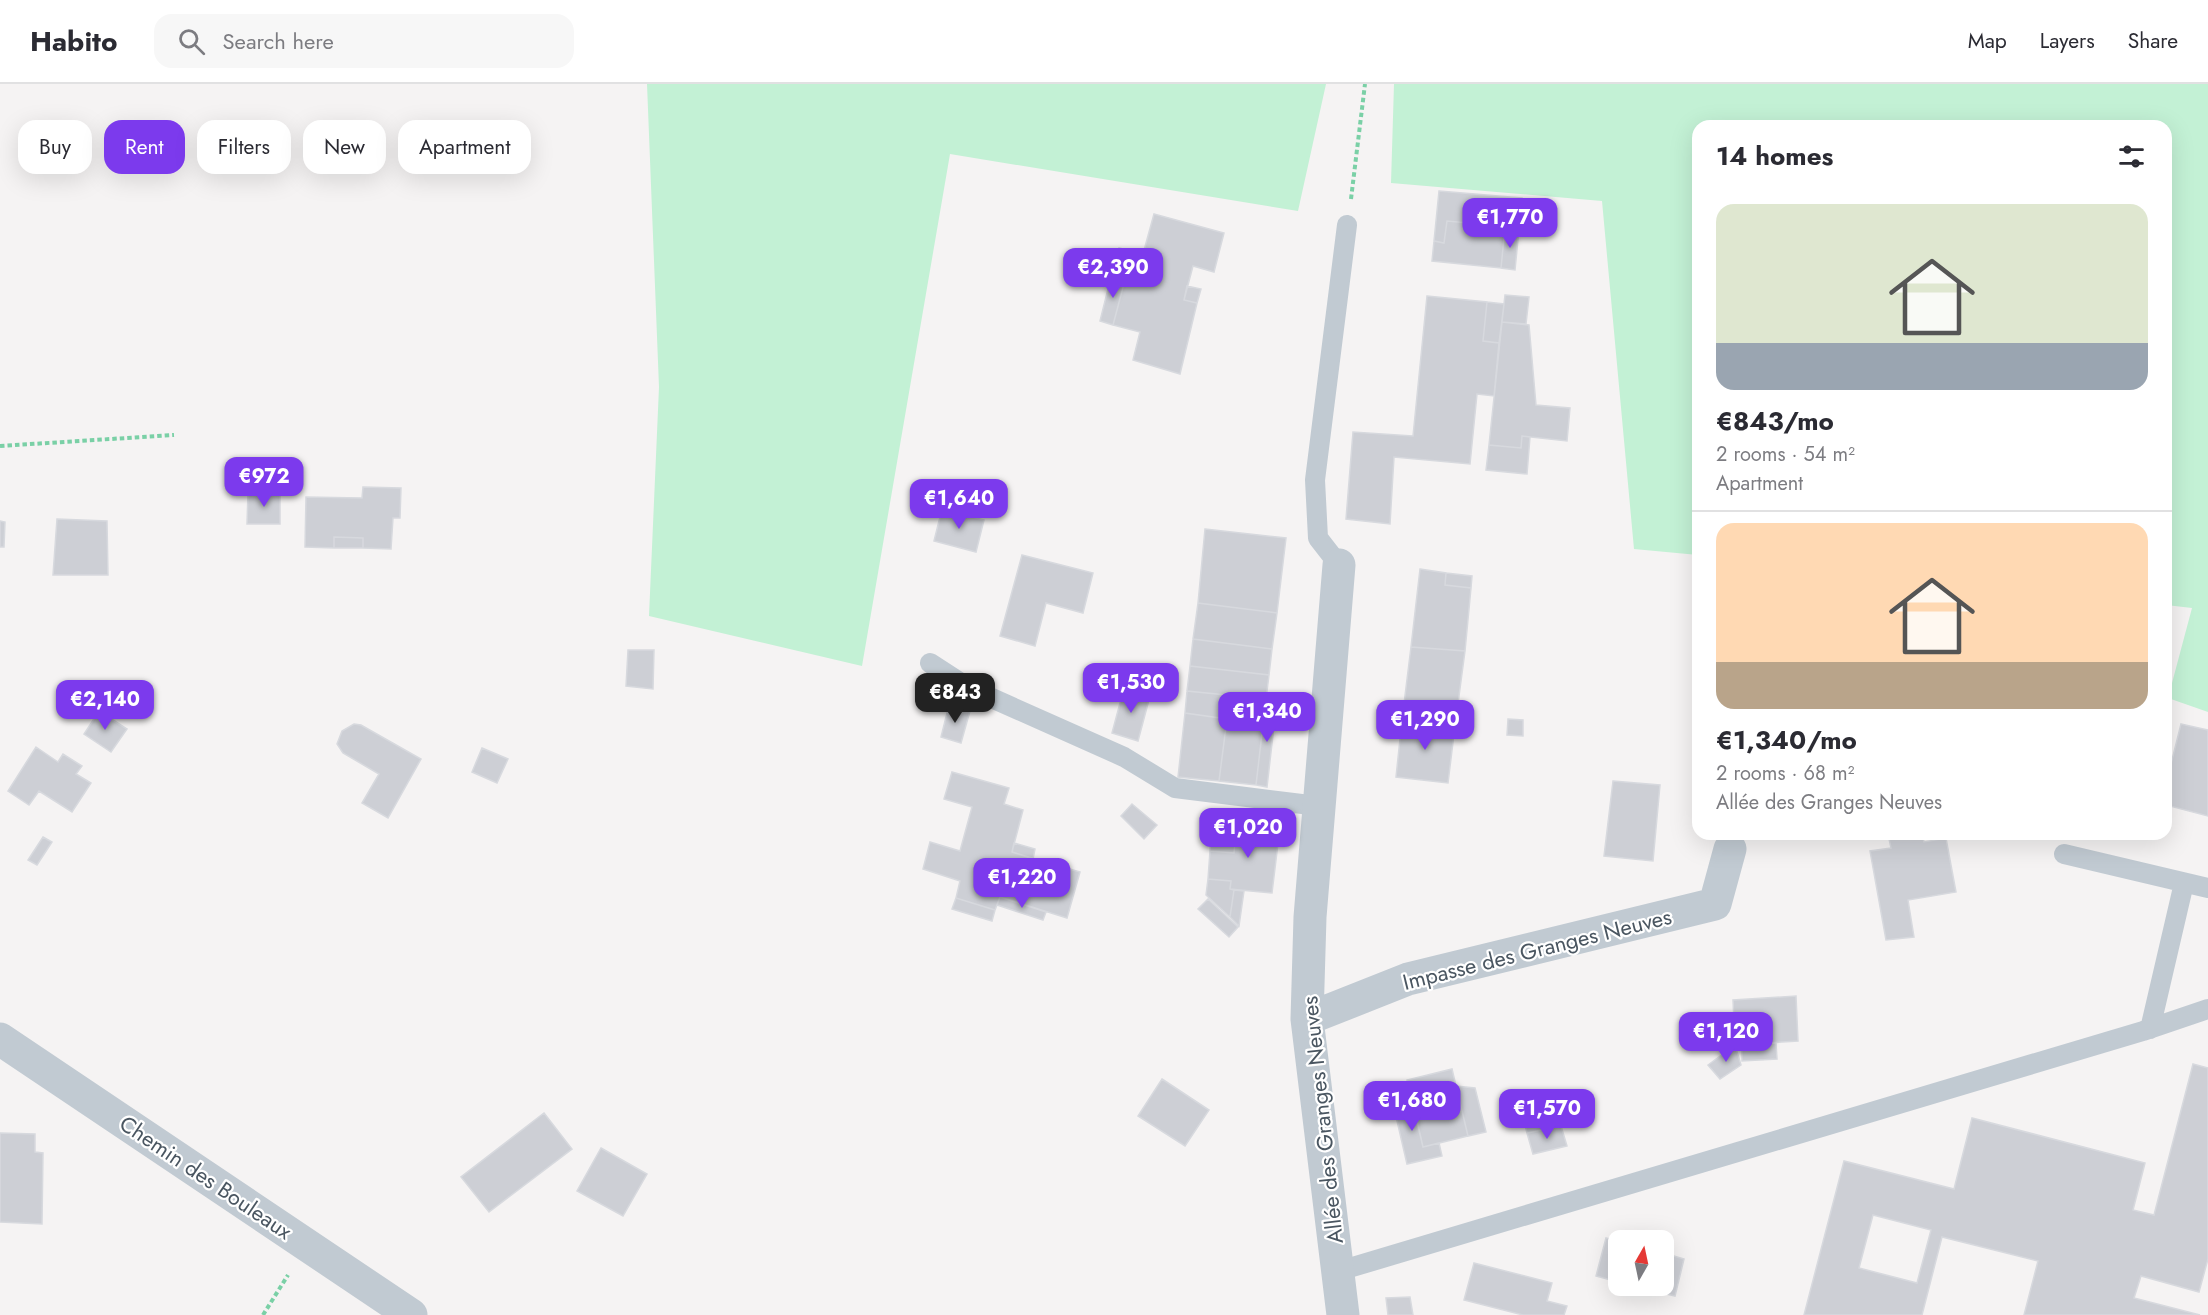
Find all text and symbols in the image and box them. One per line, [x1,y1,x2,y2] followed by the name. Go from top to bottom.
[154,14,574,68] search box
[30,21,118,62] text: Habito
[175,25,208,58] icon: search
[223,25,334,57] text: Search here
[1968,26,2007,56] text: Map
[2040,26,2095,56] text: Layers
[2128,26,2178,56] text: Share
[18,120,92,174] chip: Buy
[104,120,185,174] chip: Rent
[197,120,291,174] chip: Filters
[303,120,386,174] chip: New
[398,120,531,174] chip: Apartment
[1716,137,1833,175] text: 14 homes
[2115,140,2148,173] icon: filters
[1461,198,1559,249] pin: €1,770
[1476,203,1544,232] text: €1,770
[1878,243,1986,351] icon: home
[1064,248,1162,299] pin: €2,390
[1077,253,1149,282] text: €2,390
[1716,402,1834,440] text: €843/mo
[1716,440,1855,469] text: 2 rooms · 54 m²
[228,457,300,508] pin: €972
[238,462,290,491] text: €972
[1716,469,1803,498] text: Apartment
[910,479,1008,530] pin: €1,640
[924,484,994,513] text: €1,640
[1878,562,1986,670] icon: home
[1082,663,1180,714] pin: €1,530
[1097,668,1165,697] text: €1,530
[919,673,991,724] pin: €843
[929,678,981,707] text: €843
[56,680,154,731] pin: €2,140
[70,685,140,714] text: €2,140
[1218,692,1316,743] pin: €1,340
[1232,697,1302,726] text: €1,340
[1376,700,1474,751] pin: €1,290
[1390,705,1460,734] text: €1,290
[1716,721,1857,759] text: €1,340/mo
[1716,759,1854,788] text: 2 rooms · 68 m²
[1716,788,1942,817] text: Allée des Granges Neuves
[1199,808,1297,859] pin: €1,020
[1213,813,1283,842] text: €1,020
[973,858,1071,909] pin: €1,220
[987,863,1057,892] text: €1,220
[1399,900,1675,998] street label: Impasse des Granges Neuves
[1293,994,1351,1245] street label: Allée des Granges Neuves
[1677,1012,1775,1063] pin: €1,120
[1693,1017,1759,1046] text: €1,120
[1363,1081,1461,1132] pin: €1,680
[1378,1086,1446,1115] text: €1,680
[1498,1089,1596,1140] pin: €1,570
[1513,1094,1581,1123] text: €1,570
[113,1107,299,1247] street label: Chemin des Bouleaux
[1608,1230,1674,1296] north arrow
[1608,1230,1674,1296] map controls

